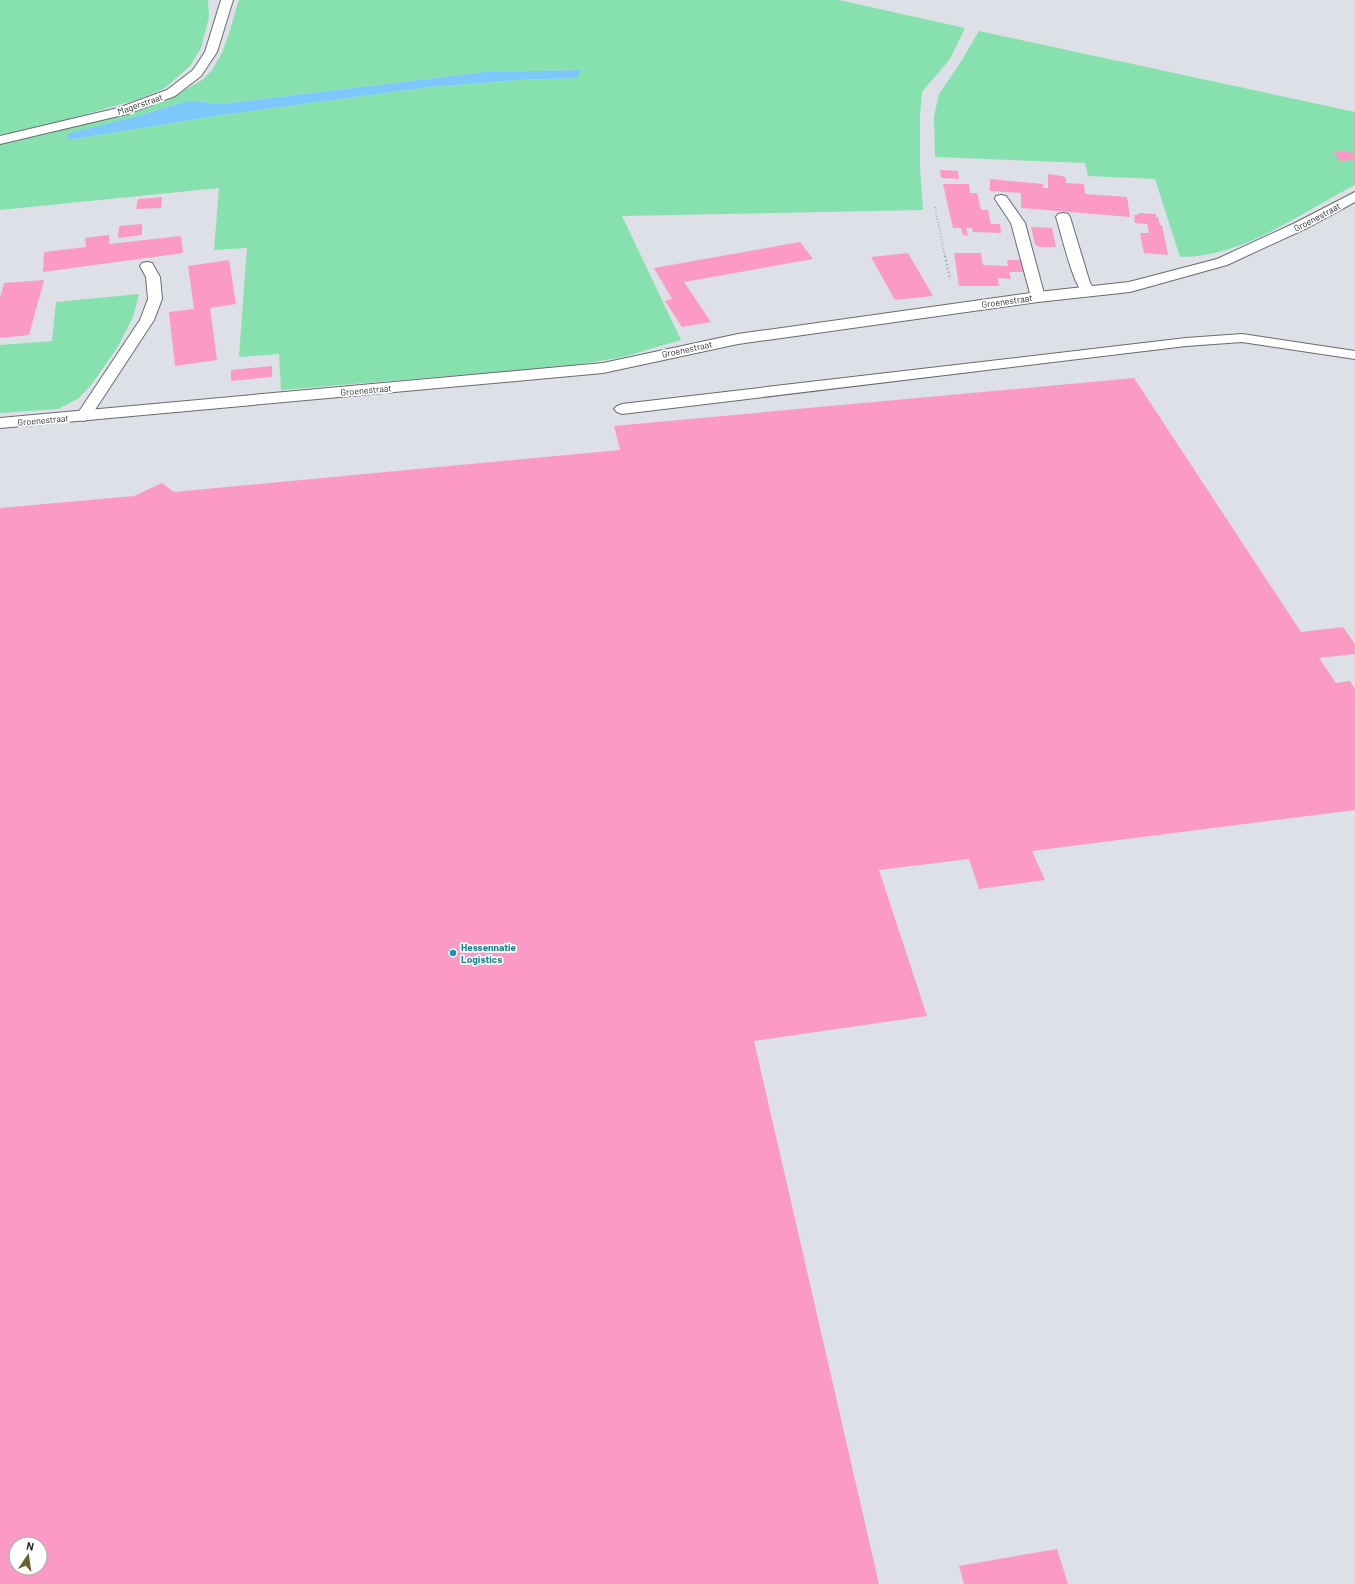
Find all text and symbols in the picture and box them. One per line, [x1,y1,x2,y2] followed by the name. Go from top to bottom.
[116,91,164,117] street label: Magerstraat
[1292,200,1342,234] street label: Groenestraat
[981,292,1033,310] street label: Groenestraat
[661,338,713,360] street label: Groenestraat
[340,382,392,398] street label: Groenestraat
[17,412,69,428] street label: Groenestraat
[461,941,517,965] place label: Hessennatie Logistics
[448,948,458,958] marker: Hessennatie Logistics
[8,1536,48,1576] north arrow
[25,1539,35,1553] text: N

